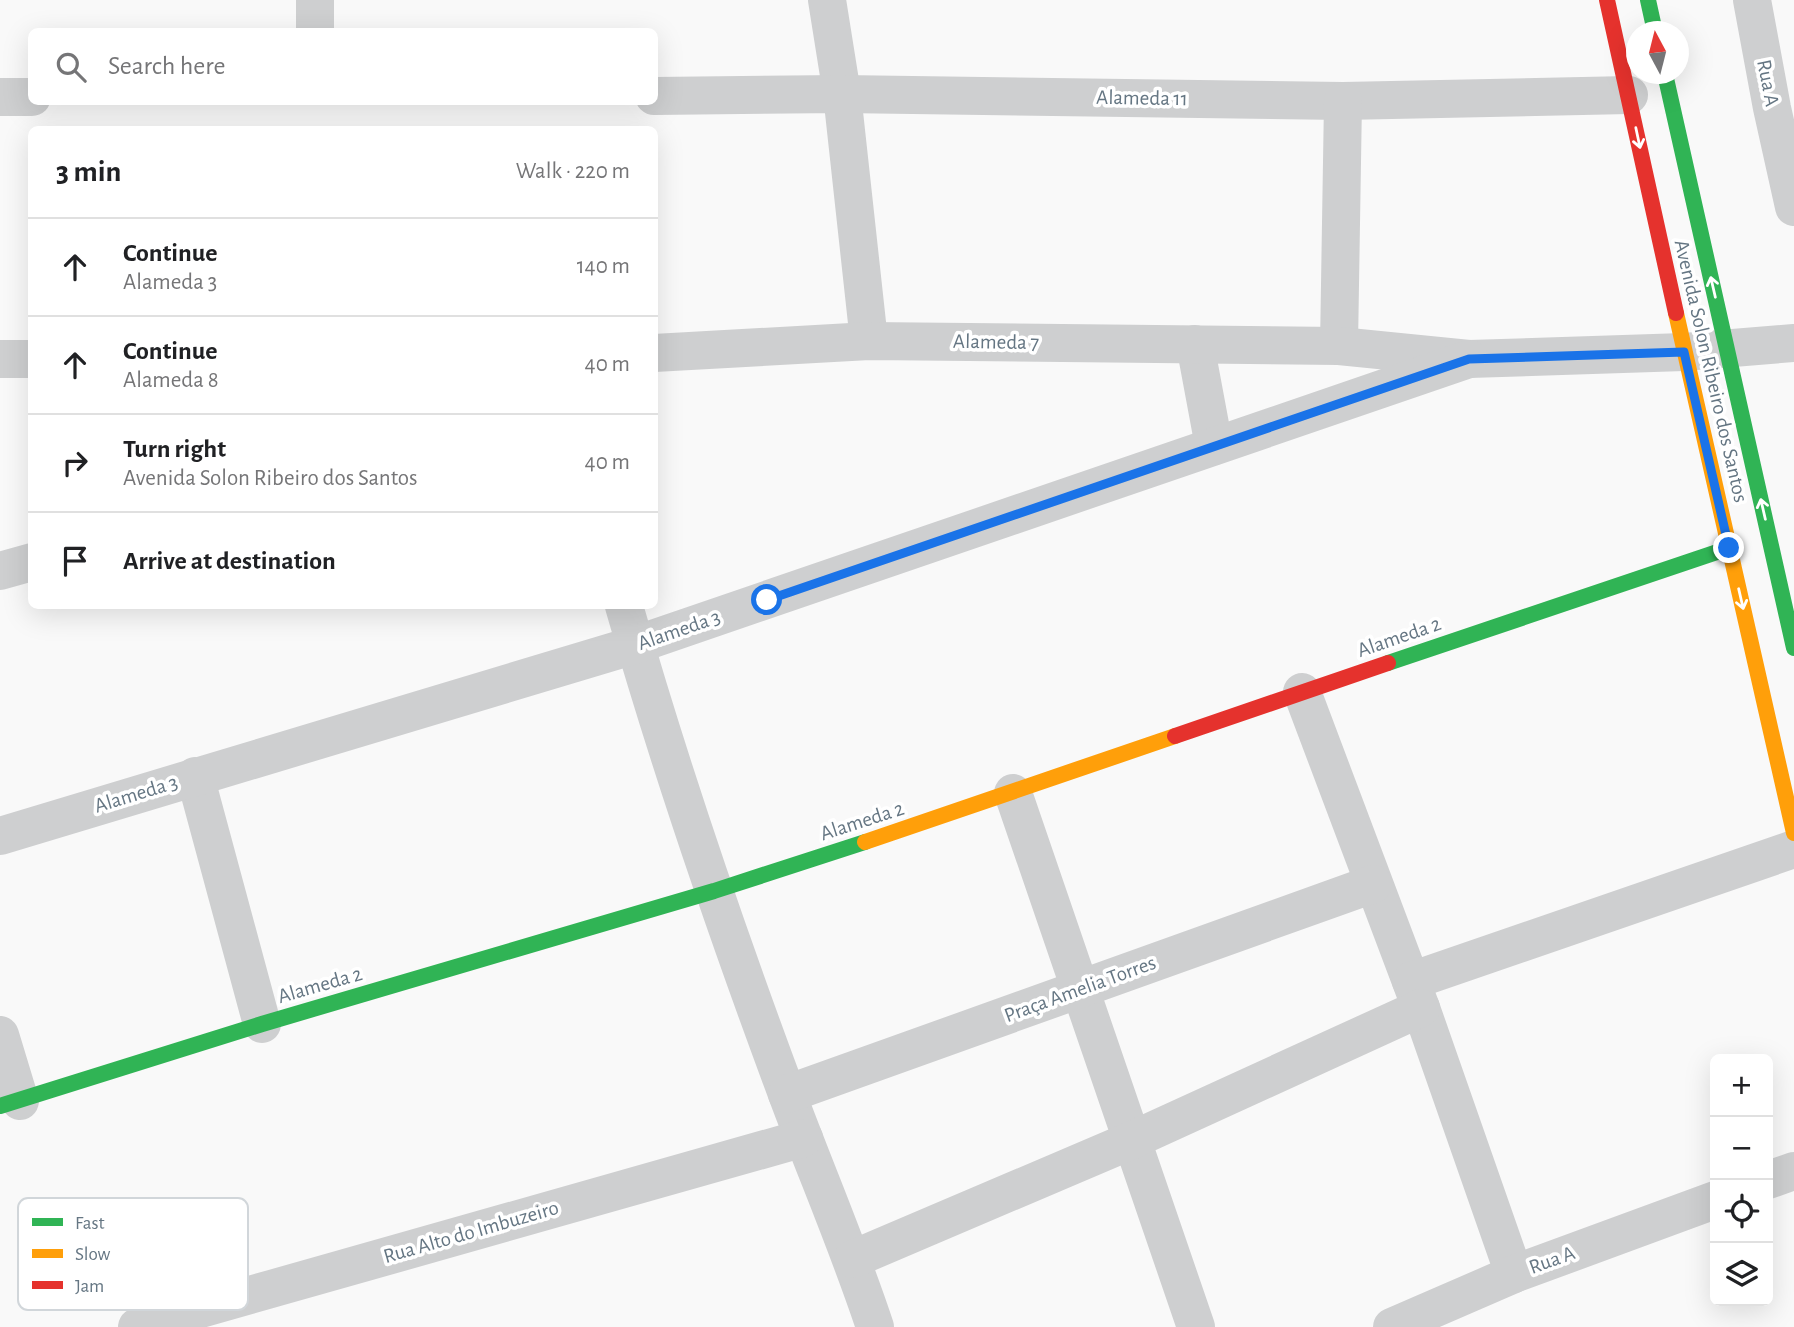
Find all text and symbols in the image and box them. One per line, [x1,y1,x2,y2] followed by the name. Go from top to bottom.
[1626,21,1689,84] north arrow
[28,28,658,105] search box
[52,48,90,86] icon: search
[108,53,226,79] text: Search here
[1753,58,1783,108] street label: Rua A
[1096,87,1188,109] street label: Alameda 11
[1632,126,1645,149] one-way arrow
[56,157,121,187] text: 3 min
[516,160,630,183] text: Walk · 220 m
[1671,238,1751,504] street label: Avenida Solon Ribeiro dos Santos
[123,240,218,266] text: Continue
[56,248,94,286] icon: ahead
[577,255,630,278] text: 140 m
[123,271,217,294] text: Alameda 3
[1706,277,1719,299] one-way arrow
[953,331,1039,353] street label: Alameda 7
[123,338,218,364] text: Continue
[56,346,94,384] icon: ahead
[585,353,630,376] text: 40 m
[123,369,219,392] text: Alameda 8
[123,436,226,462] text: Turn right
[56,444,94,482] icon: right
[585,451,630,474] text: 40 m
[123,467,418,490] text: Avenida Solon Ribeiro dos Santos
[1756,498,1769,521] one-way arrow
[1713,532,1744,563] route end
[56,542,94,580] icon: arrive
[123,548,336,574] text: Arrive at destination
[751,584,782,615] route start
[1734,587,1748,610] one-way arrow
[635,606,723,654] street label: Alameda 3
[1354,613,1444,661] street label: Alameda 2
[92,771,180,817] street label: Alameda 3
[817,798,907,844] street label: Alameda 2
[1001,952,1159,1026] street label: Praça Amelia Torres
[275,963,365,1007] street label: Alameda 2
[1710,1054,1773,1306] map controls
[1710,1054,1773,1117] button: +
[1710,1117,1773,1180] button: −
[1710,1180,1773,1243] button: locate
[381,1197,561,1267] street label: Rua Alto do Imbuzeiro
[18,1198,248,1310] legend
[75,1214,105,1233] text: Fast
[1526,1242,1578,1278] street label: Rua A
[1710,1243,1773,1306] button: layers
[75,1245,111,1264] text: Slow
[75,1277,104,1296] text: Jam

